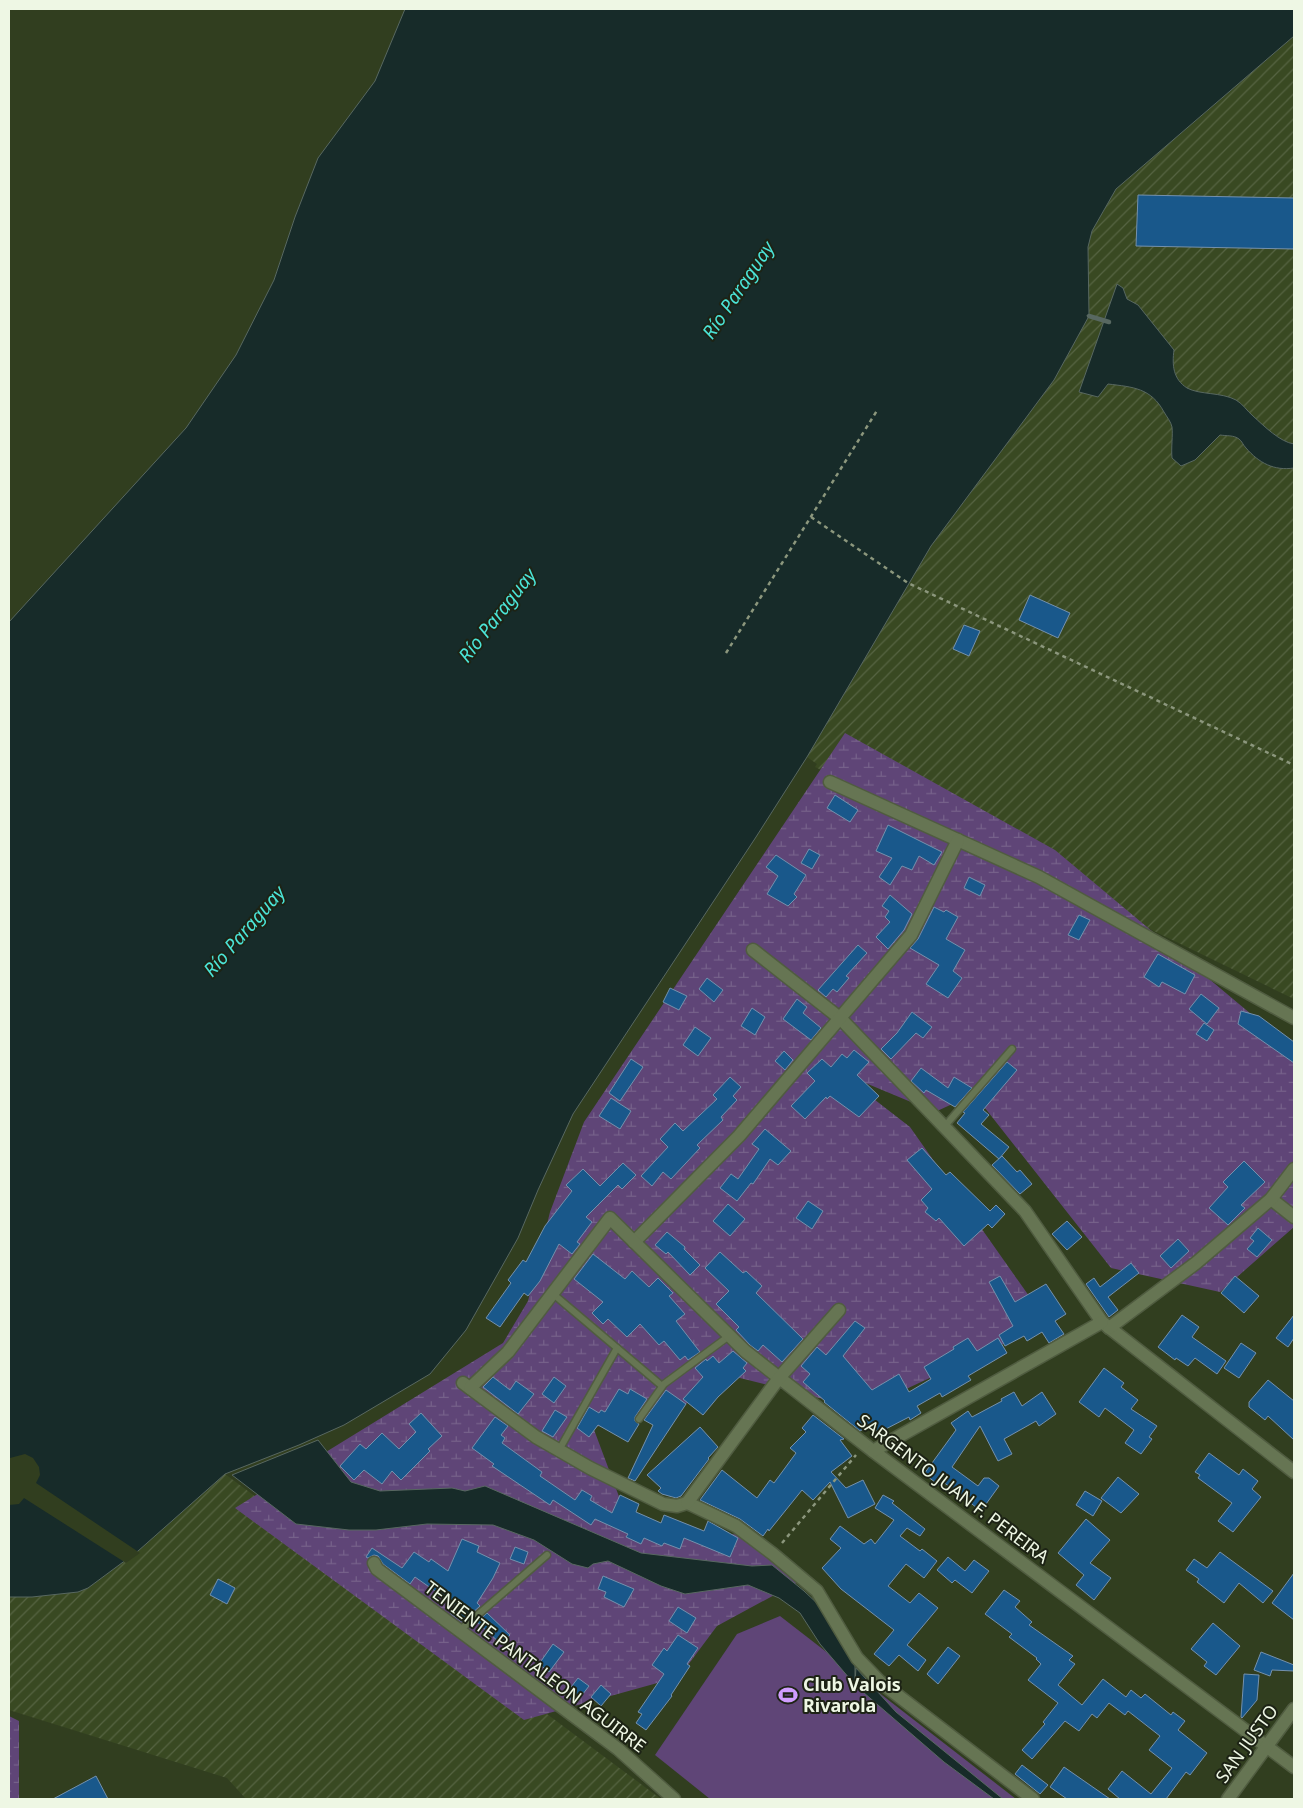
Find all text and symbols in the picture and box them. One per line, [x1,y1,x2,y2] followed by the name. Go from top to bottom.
[696,235,781,344] water label: Río Paraguay
[452,562,543,667] water label: Río Paraguay
[197,879,291,982] water label: Río Paraguay
[853,1408,1055,1569] street label: SARGENTO JUAN F. PEREIRA
[420,1575,651,1757] street label: TENIENTE PANTALEON AGUIRRE
[803,1672,901,1717] place label: Club Valois Rivarola
[777,1684,799,1706] sports icon: Club Valois Rivarola
[1210,1699,1283,1787] street label: SAN JUSTO

